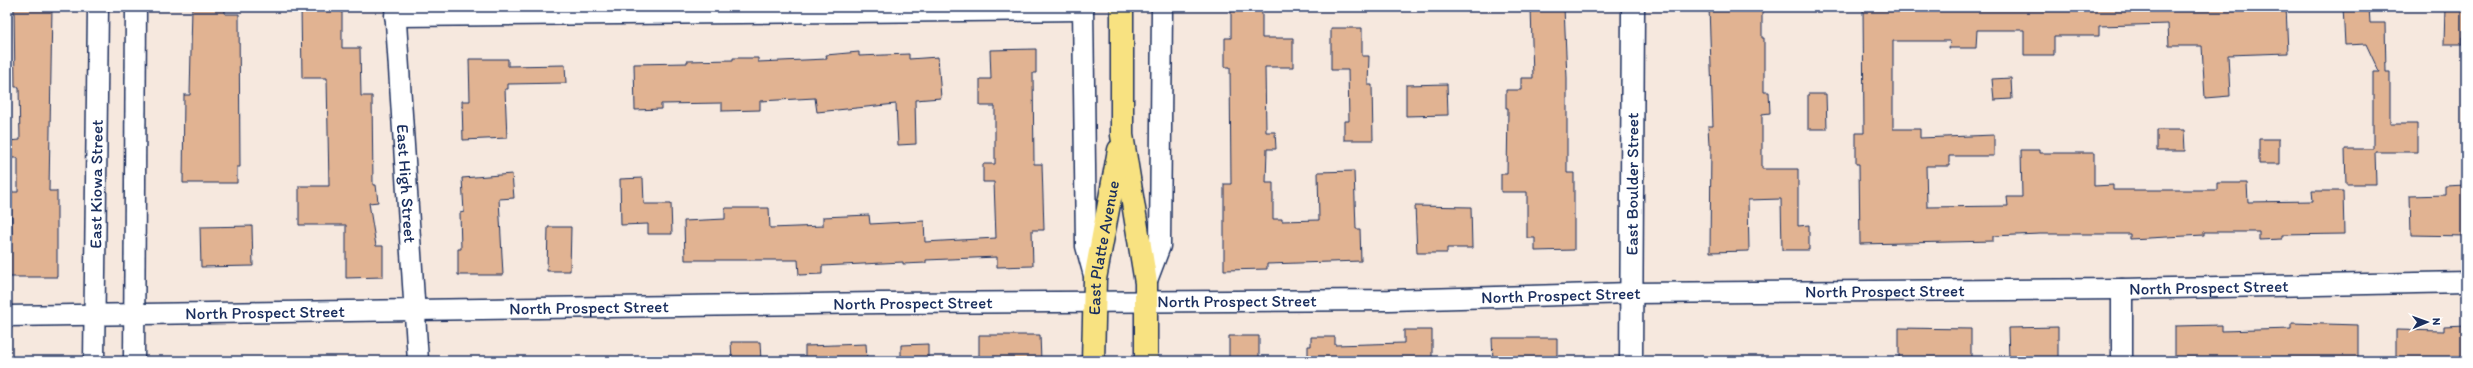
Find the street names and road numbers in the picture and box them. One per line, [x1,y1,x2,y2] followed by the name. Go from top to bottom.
[1622,112,1642,256] street label: East Boulder Street
[85,119,107,249] street label: East Kiowa Street
[393,124,420,244] street label: East High Street
[1084,179,1123,315] street label: East Platte Avenue
[2129,276,2289,299] street label: North Prospect Street
[1805,280,1965,302] street label: North Prospect Street
[1481,283,1641,307] street label: North Prospect Street
[1157,290,1317,311] street label: North Prospect Street
[833,292,993,314] street label: North Prospect Street
[509,296,669,319] street label: North Prospect Street
[185,301,345,323] street label: North Prospect Street

